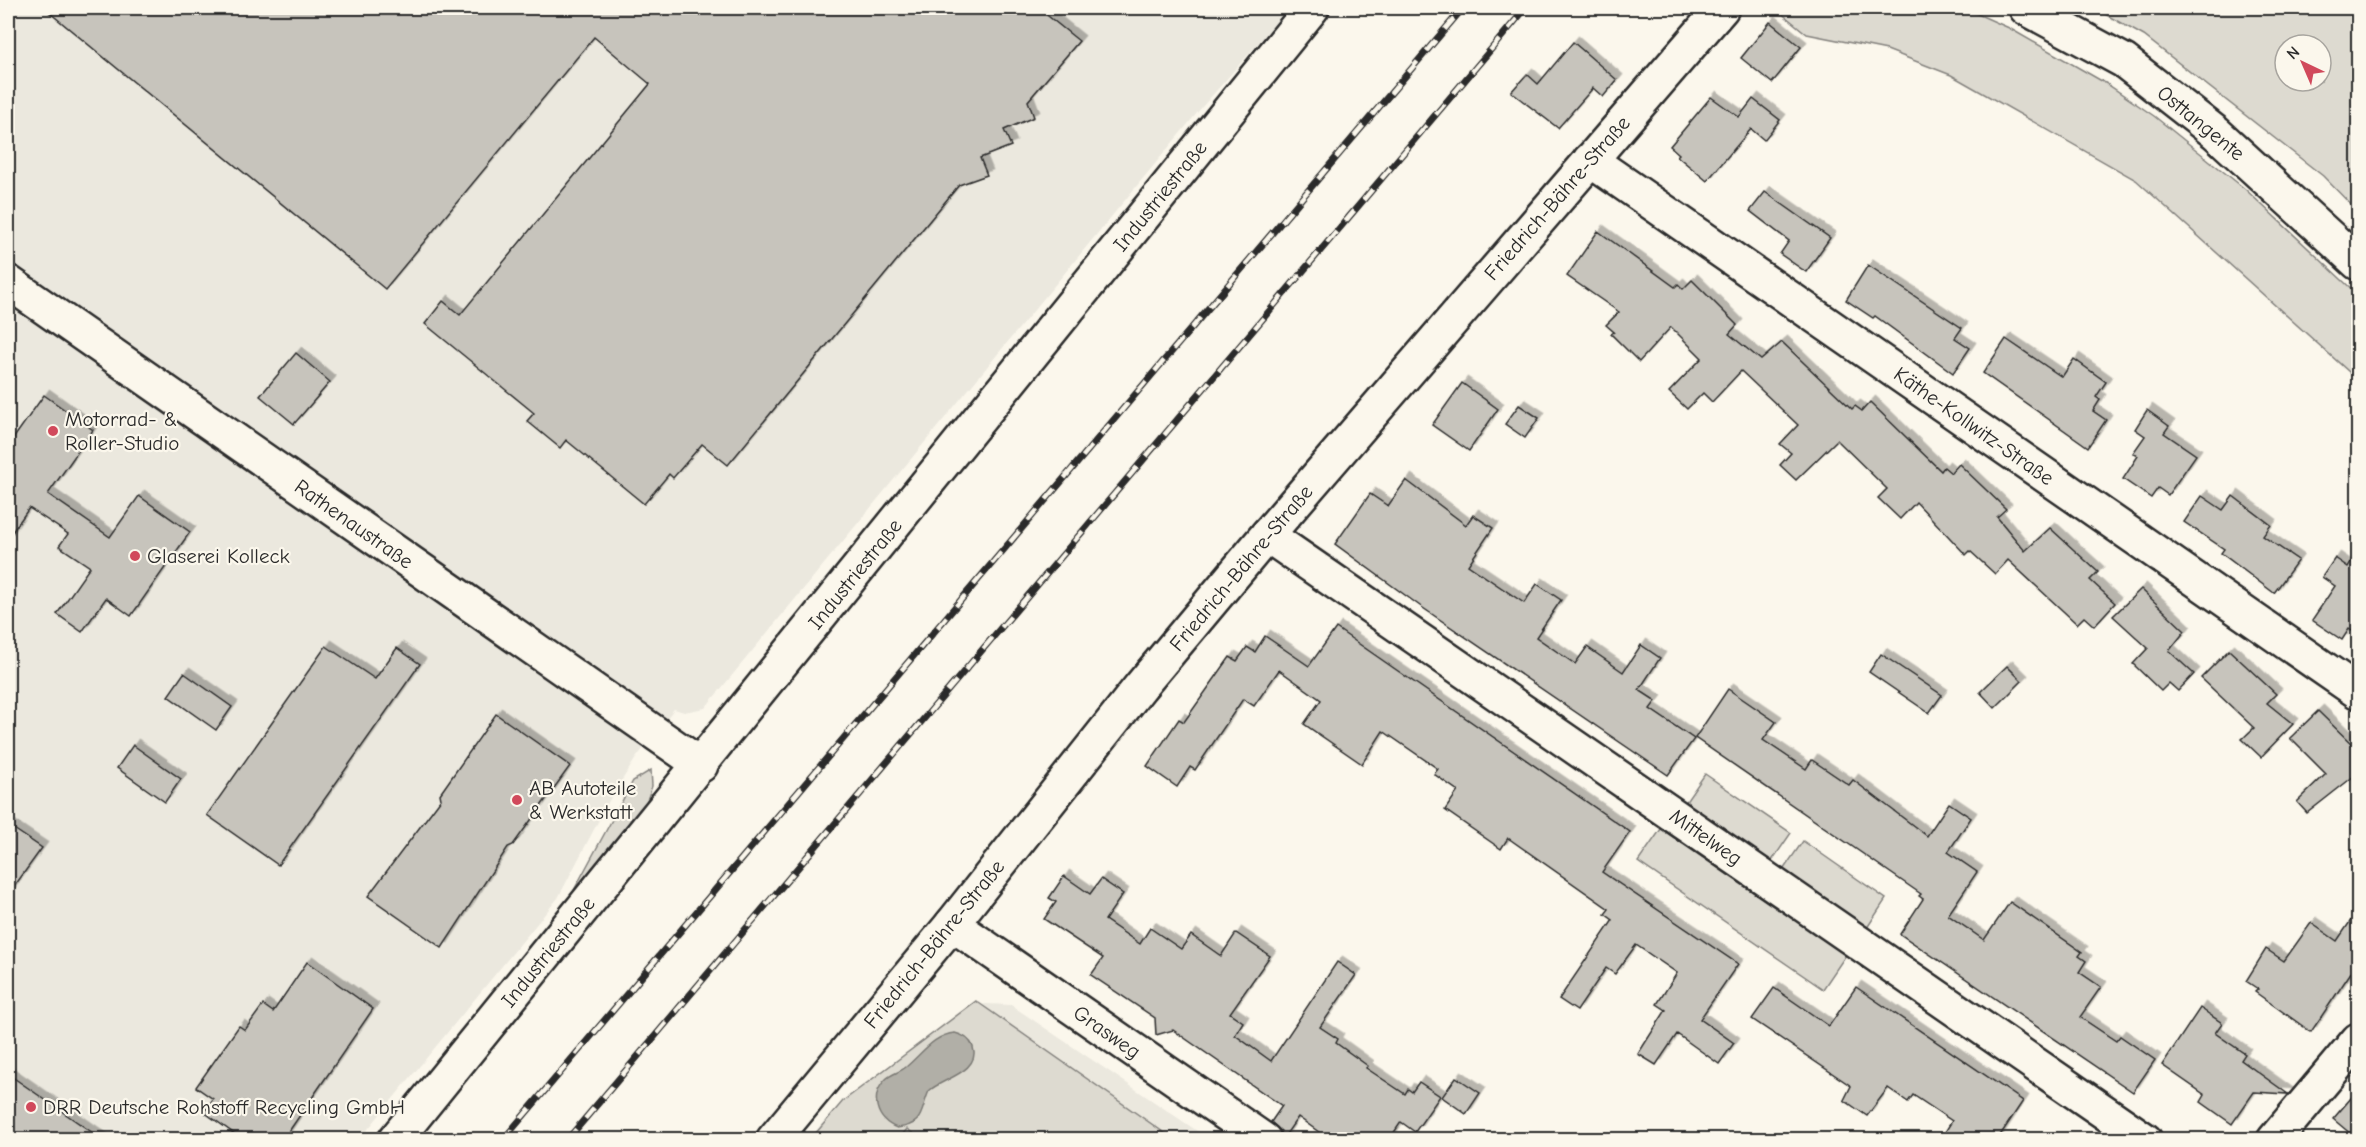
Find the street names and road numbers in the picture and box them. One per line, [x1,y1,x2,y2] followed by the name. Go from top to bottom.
[2153,81,2249,165] street label: Osttangente
[1479,111,1635,285] street label: Friedrich-Bähre-Straße
[1108,136,1212,256] street label: Industriestraße
[1889,362,2059,490] street label: Käthe-Kollwitz-Straße
[290,474,418,574] street label: Rathenaustraße
[1164,480,1318,656] street label: Friedrich-Bähre-Straße
[803,514,907,634] street label: Industriestraße
[1665,803,1747,871] street label: Mittelweg
[859,855,1009,1033] street label: Friedrich-Bähre-Straße
[496,892,600,1012] street label: Industriestraße
[1069,1000,1145,1064] street label: Grasweg

